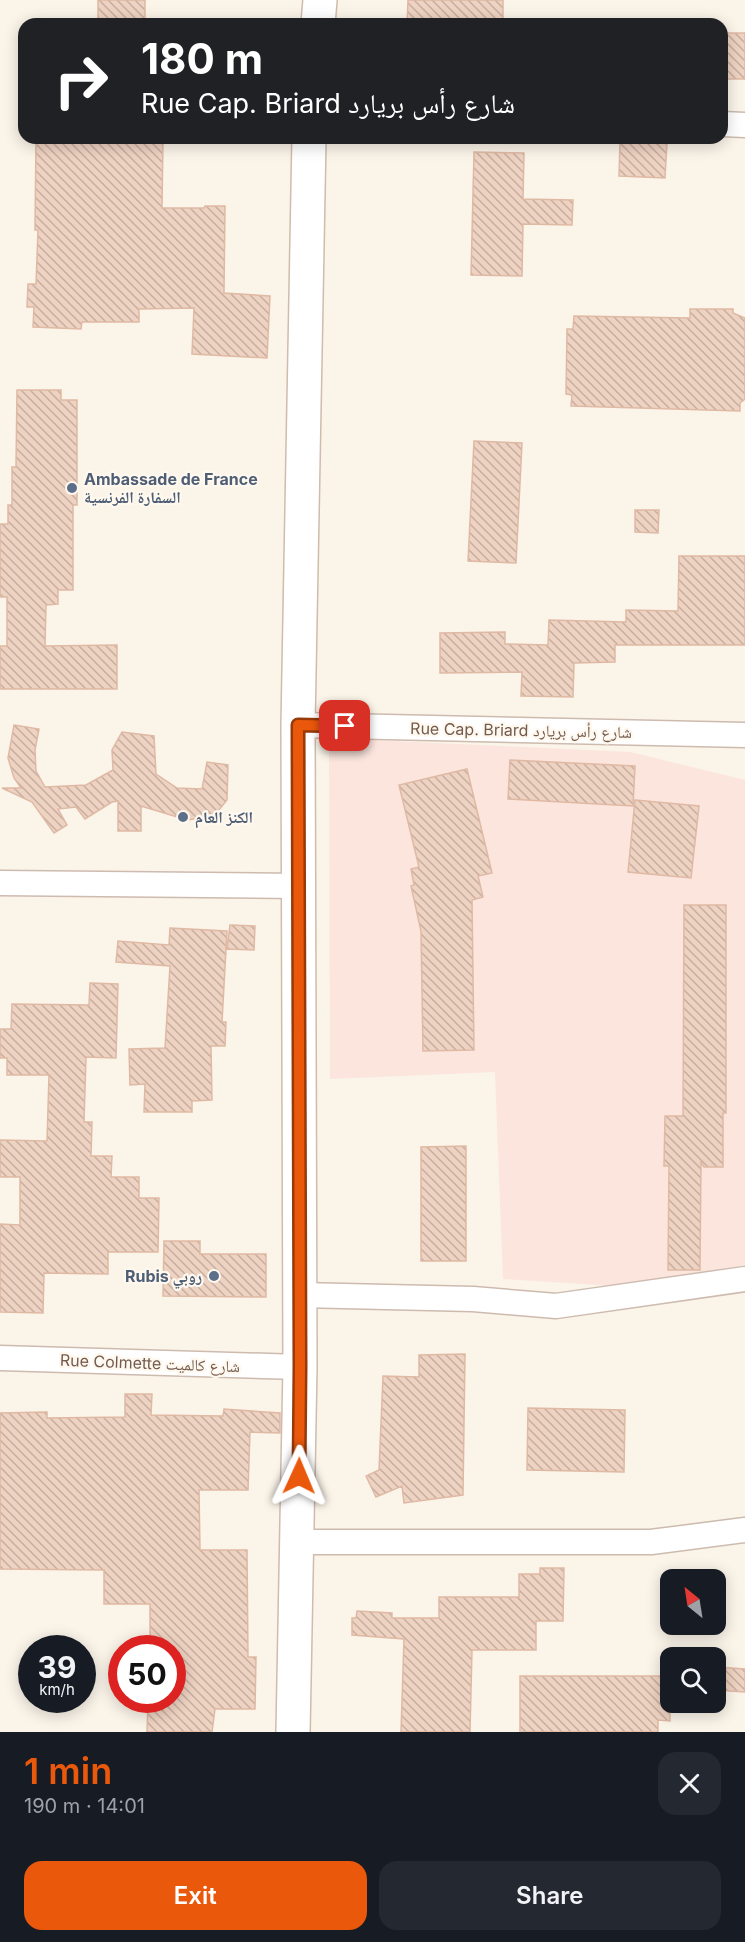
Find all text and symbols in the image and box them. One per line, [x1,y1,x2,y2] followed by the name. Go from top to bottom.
[141,33,263,84] text: 180 m
[42,42,120,120] icon: right
[141,87,515,120] text: Rue Cap. Briard شارع رأس بريارد
[84,469,258,507] place label: Ambassade de France السفارة الفرنسية
[65,481,79,495] marker: Ambassade de France السفارة الفرنسية
[319,700,370,751] pin
[328,709,361,742] icon: arrive
[410,718,632,743] street label: Rue Cap. Briard شارع رأس بريارد
[195,807,253,829] place label: الكنز العام
[176,810,190,824] marker: الكنز العام
[125,1266,202,1289] place label: Rubis روبي
[207,1269,221,1283] marker: Rubis روبي
[60,1350,240,1377] street label: Rue Colmette شارع كالميت
[267,1444,331,1508] position arrow
[660,1569,726,1635] north arrow
[660,1569,726,1713] map controls
[108,1635,186,1713] speed limit sign: 50
[660,1647,726,1713] button: search
[38,1649,76,1685] text: 39
[39,1680,75,1699] text: km/h
[24,1749,112,1793] text: 1 min
[658,1752,721,1815] button: close
[24,1794,145,1818] text: 190 m · 14:01
[24,1861,367,1930] button: Exit
[379,1861,721,1930] button: Share

